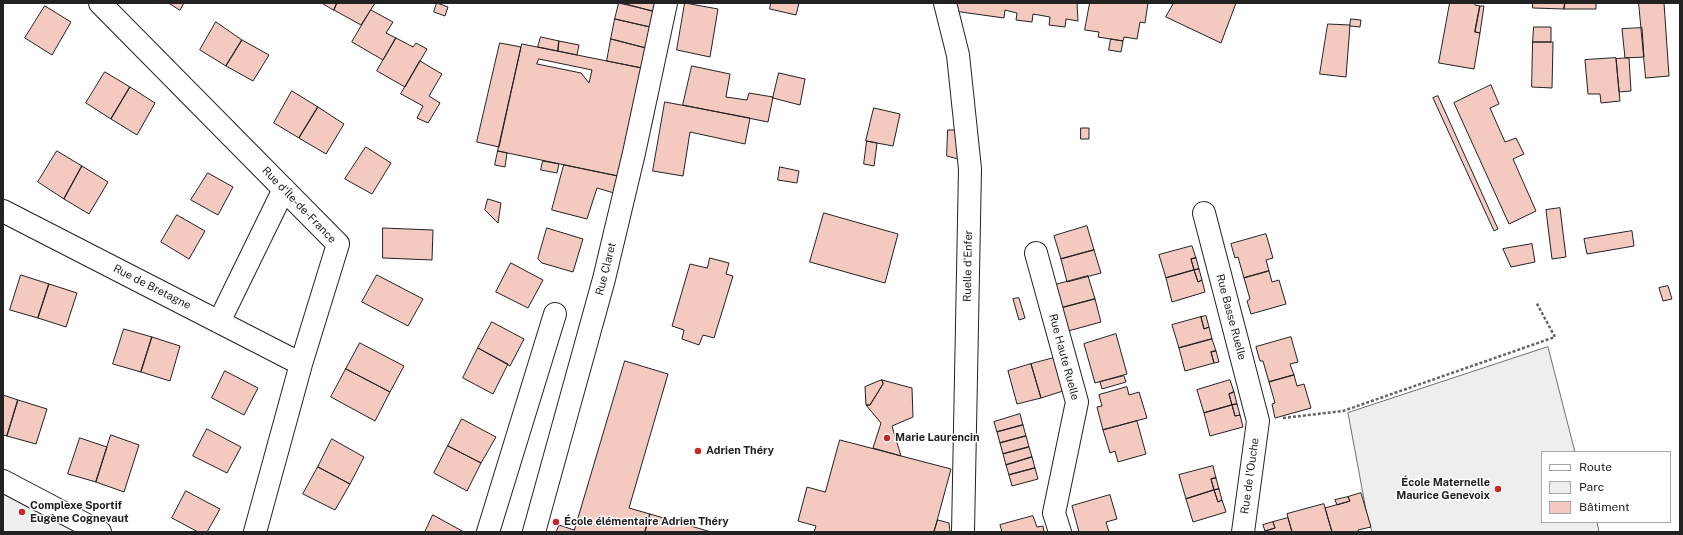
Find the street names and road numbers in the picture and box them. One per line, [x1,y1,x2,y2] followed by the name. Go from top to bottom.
[259,164,339,246] street label: Rue d'Île-de-France
[961,230,975,302] street label: Ruelle d'Enfer
[593,241,619,297] street label: Rue Claret
[111,262,193,312] street label: Rue de Bretagne
[1213,273,1249,361] street label: Rue Basse Ruelle
[1046,312,1082,402] street label: Rue Haute Ruelle
[1238,437,1262,515] street label: Rue de l'Ouche

